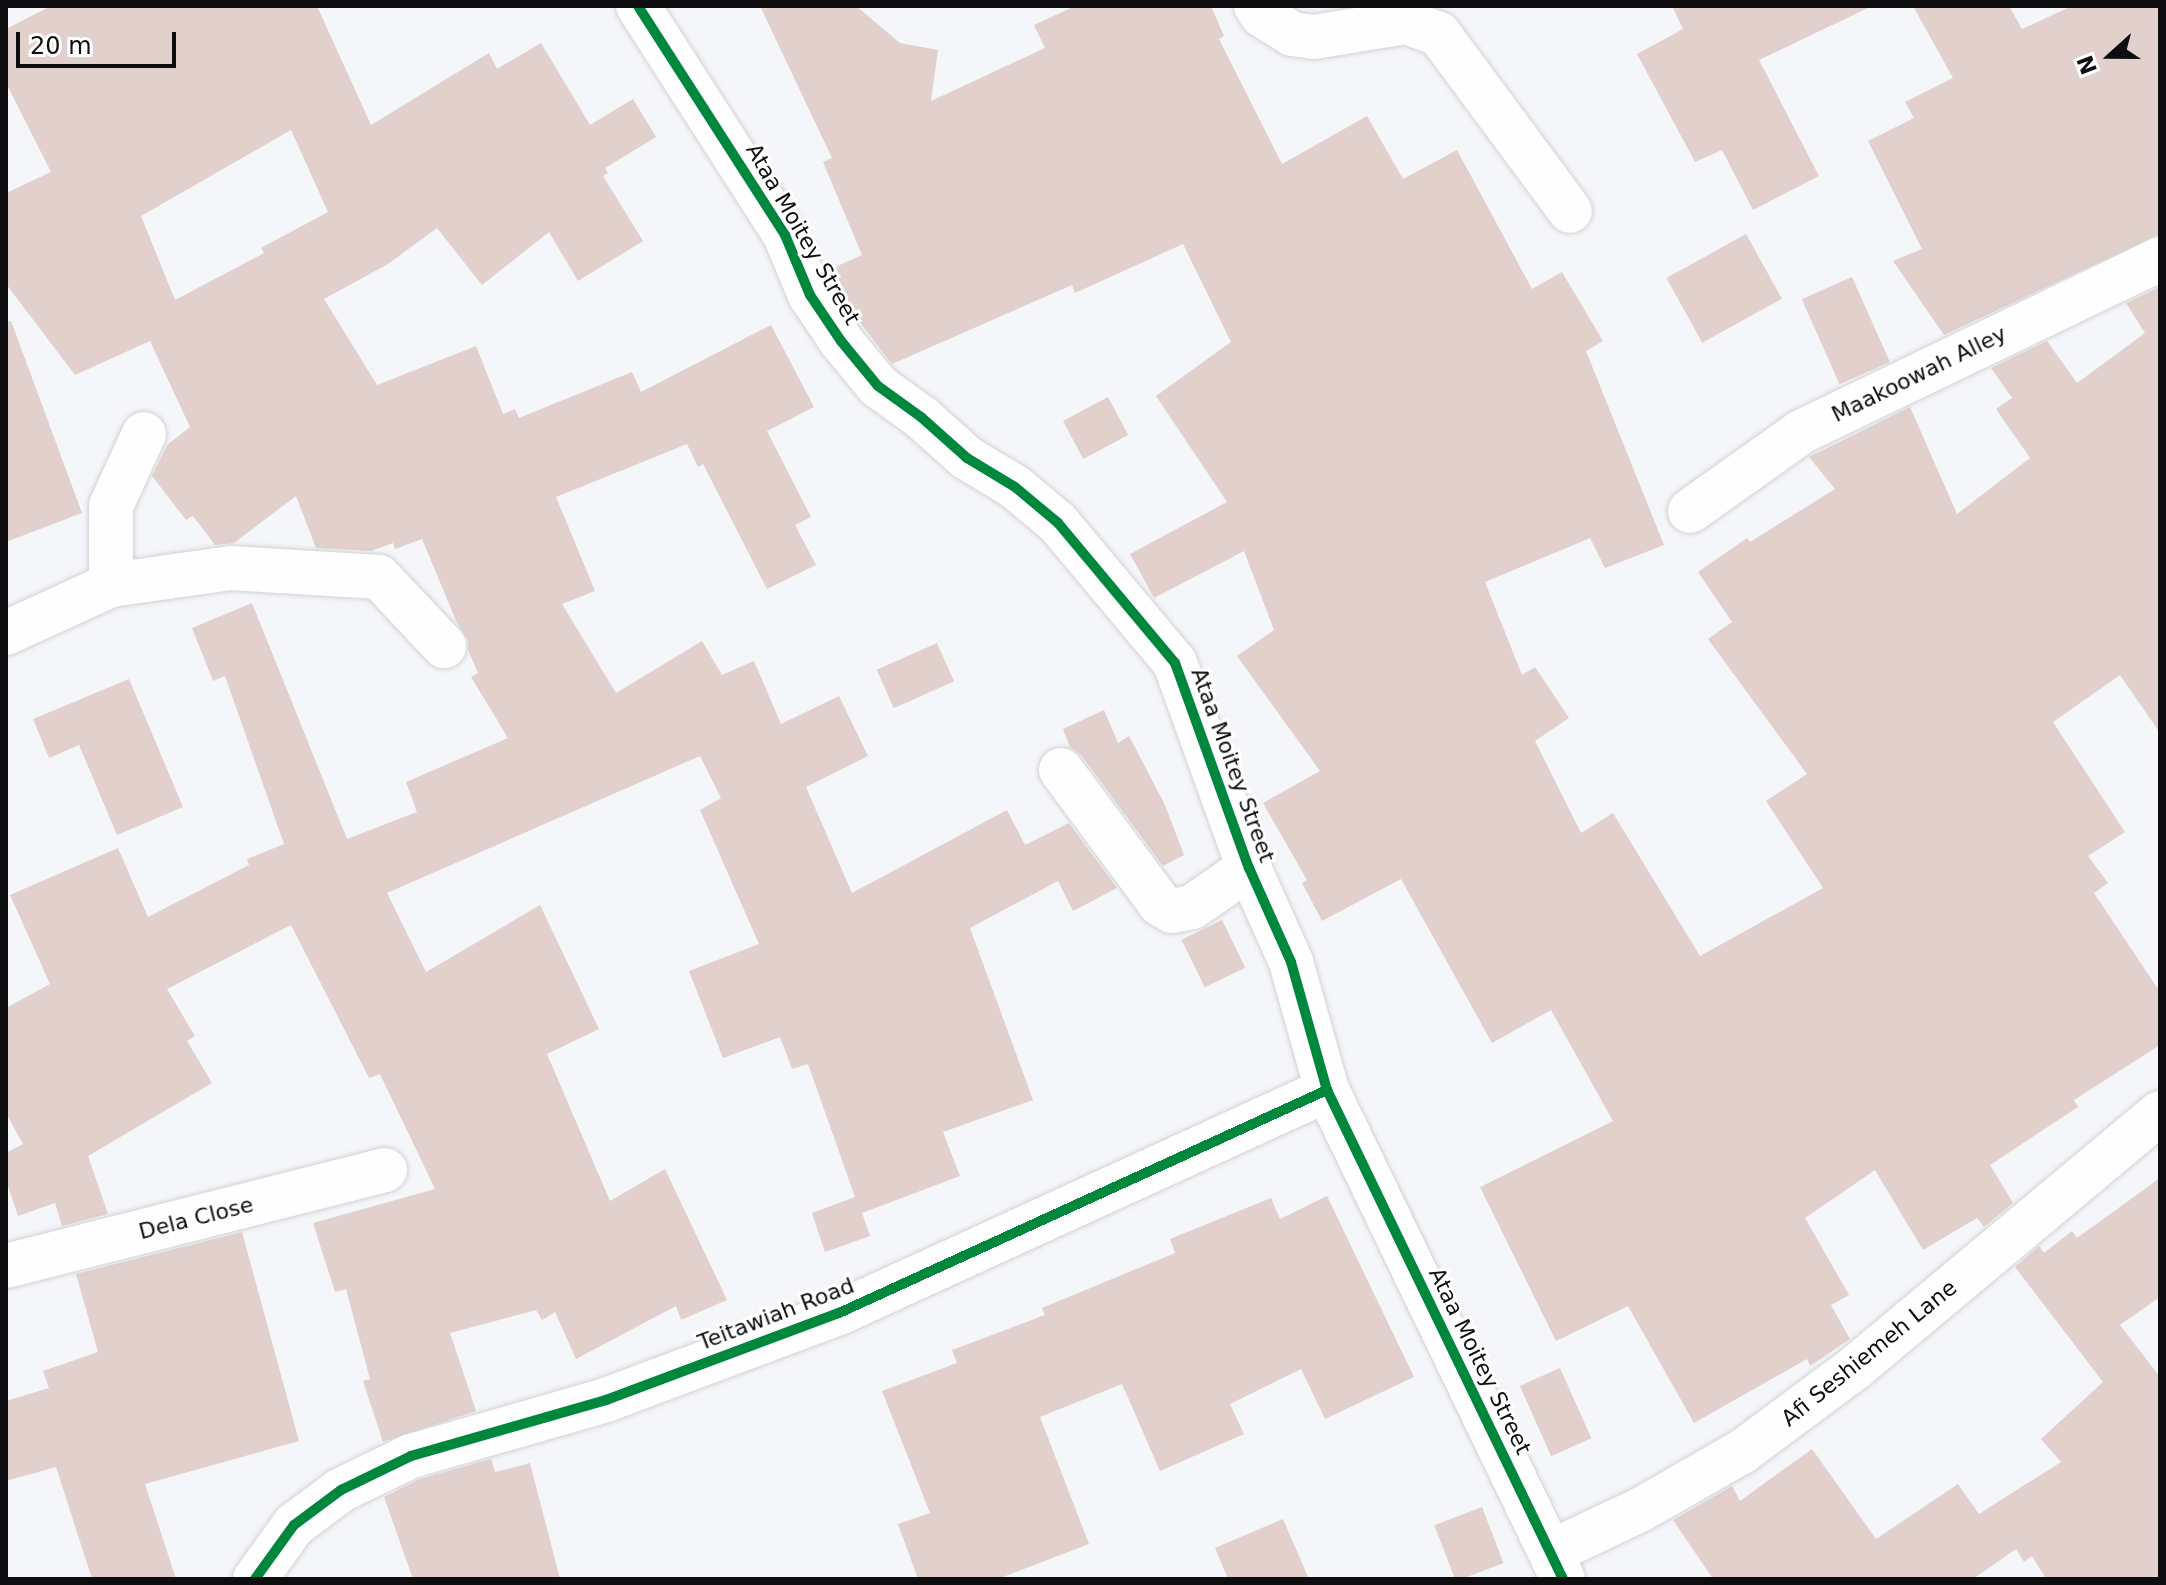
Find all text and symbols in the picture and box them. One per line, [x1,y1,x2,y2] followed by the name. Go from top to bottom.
[20,16,180,66] scale bar
[2070,16,2150,96] north arrow
[30,32,92,60] text: 20 m
[2072,52,2102,78] text: N
[740,139,866,329] street label: Ataa Moitey Street
[1827,320,2011,428] street label: Maakoowah Alley
[1186,664,1280,866] street label: Ataa Moitey Street
[136,1191,256,1245] street label: Dela Close
[1423,1263,1537,1459] street label: Ataa Moitey Street
[694,1272,858,1356] street label: Teitawiah Road
[1776,1274,1962,1432] street label: Afi Seshiemeh Lane

